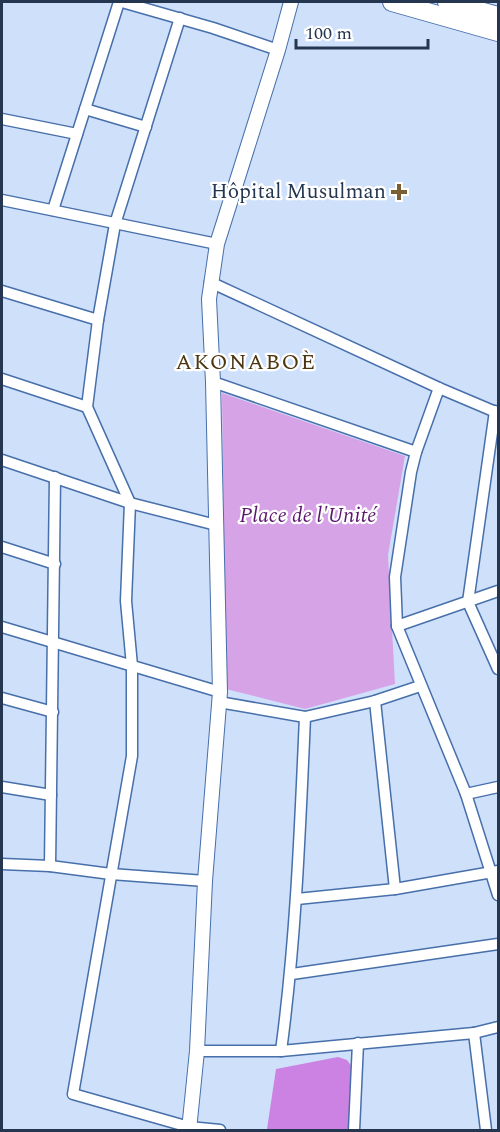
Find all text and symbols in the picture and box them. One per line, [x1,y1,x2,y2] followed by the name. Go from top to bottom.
[296,12,428,50] scale bar
[305,20,352,47] text: 100 m
[211,176,386,208] place label: Hôpital Musulman
[390,183,408,201] marker: Hôpital Musulman
[175,346,317,379] district label: AKONABOÈ
[240,500,378,532] park label: Place de l'Unité

